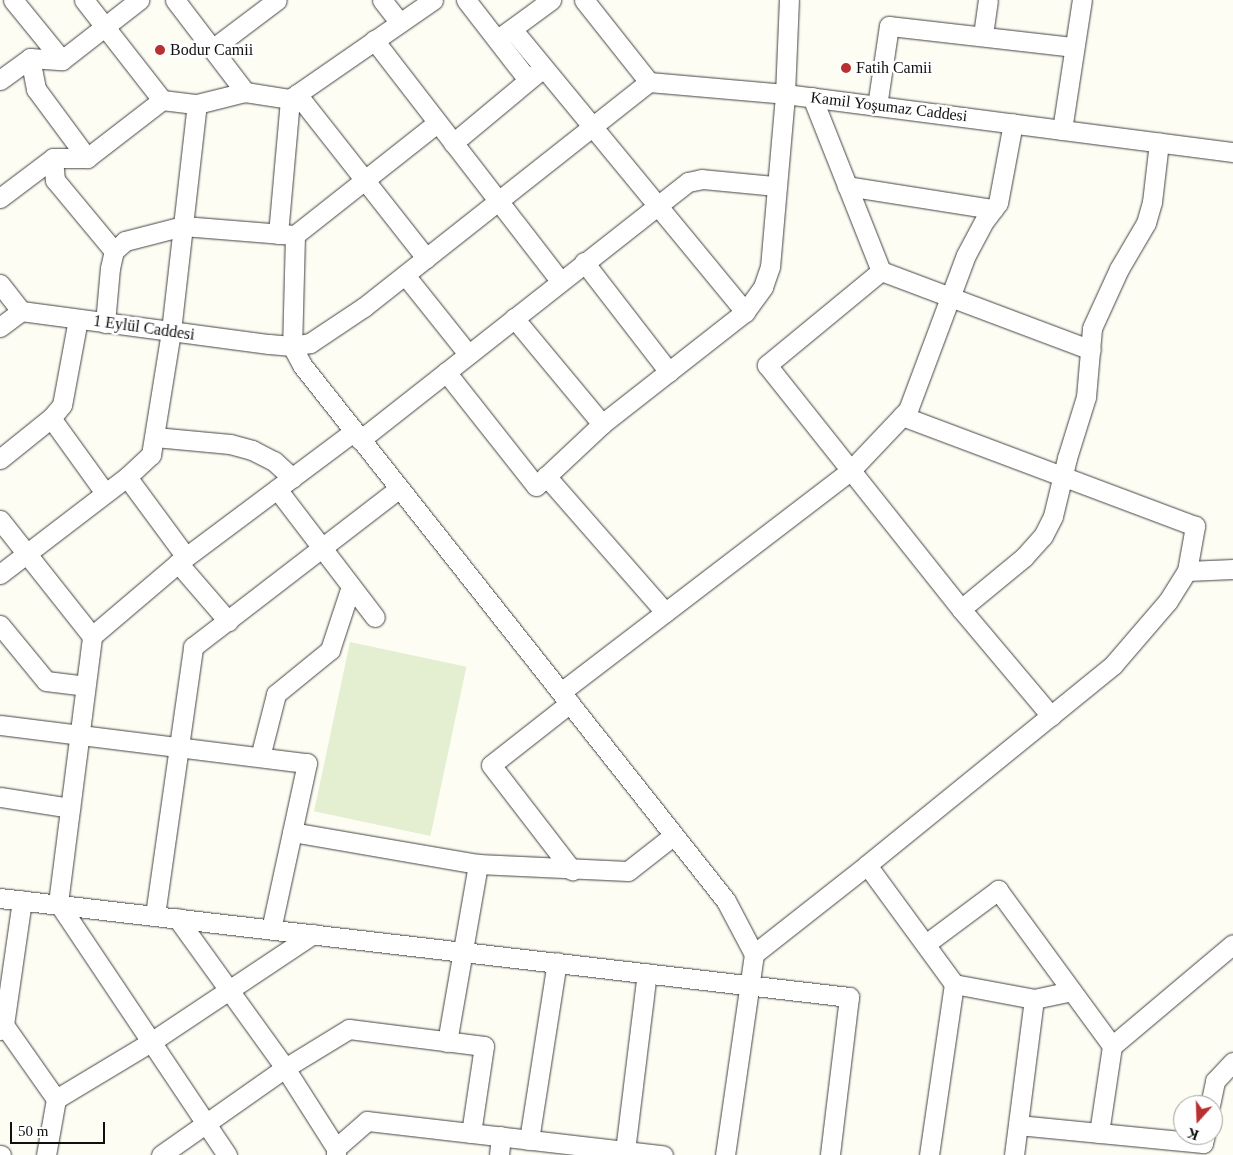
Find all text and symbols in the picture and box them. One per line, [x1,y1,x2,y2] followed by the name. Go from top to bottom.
[170,40,253,60] place label: Bodur Camii
[154,44,166,56] marker: Bodur Camii
[856,58,932,78] place label: Fatih Camii
[840,62,852,74] marker: Fatih Camii
[809,88,969,126] street label: Kamil Yoşumaz Caddesi
[92,311,196,345] street label: 1 Eylül Caddesi
[1173,1095,1223,1145] north arrow
[12,1112,108,1144] scale bar
[18,1123,48,1139] text: 50 m
[1185,1125,1201,1143] text: K

